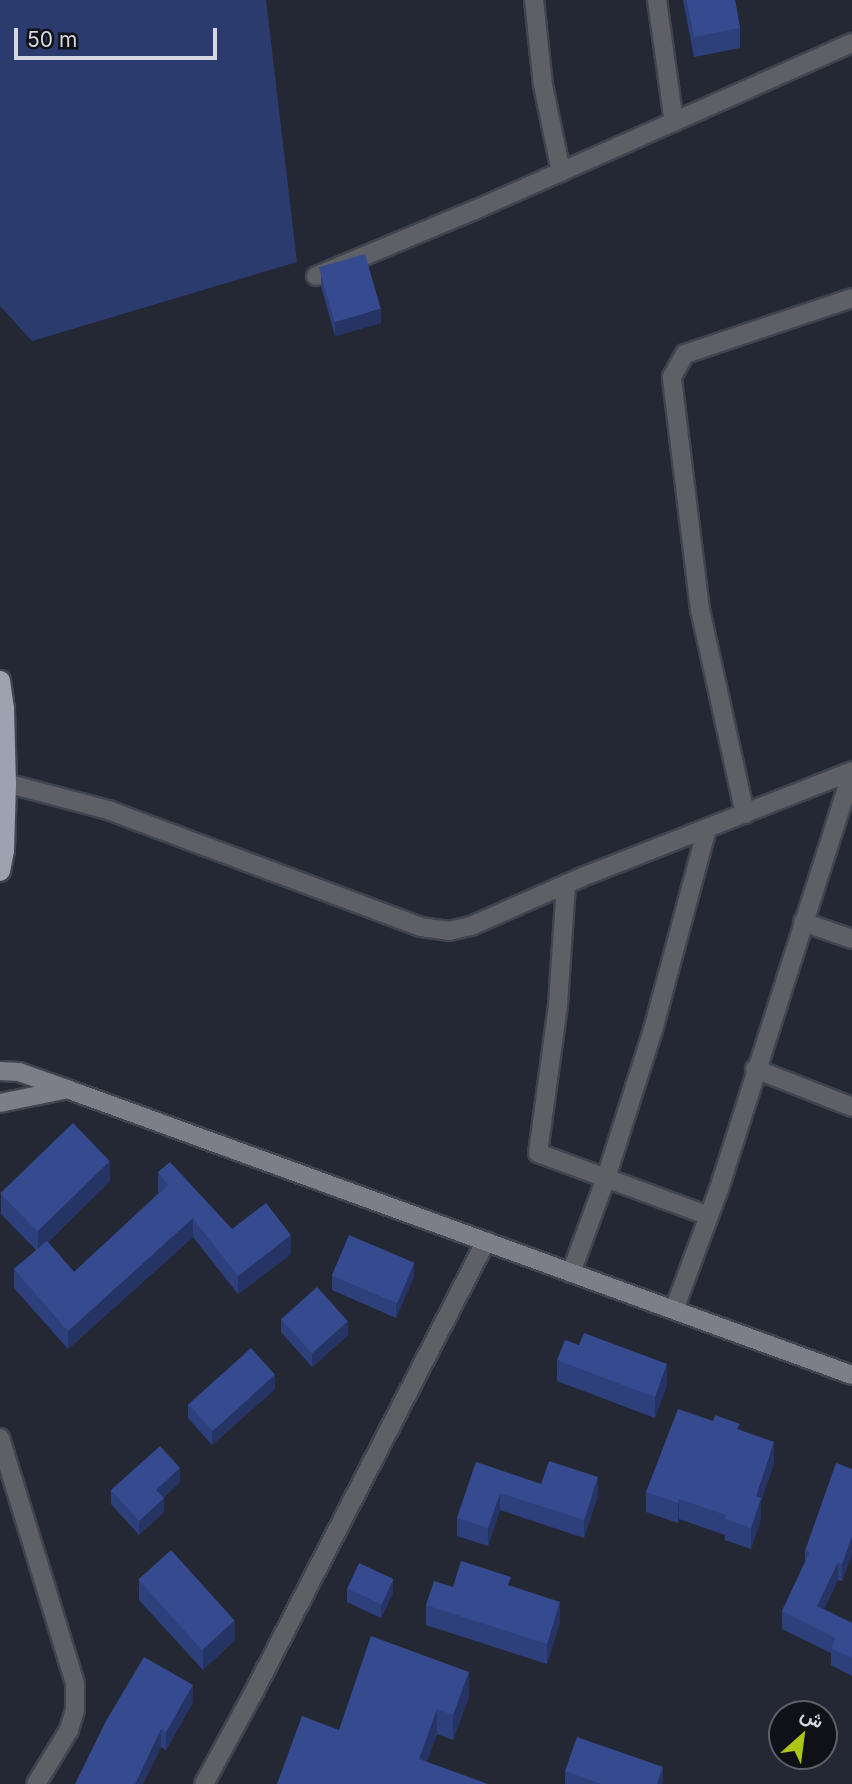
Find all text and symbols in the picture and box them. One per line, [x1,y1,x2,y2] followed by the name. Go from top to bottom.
[18,14,220,58] scale bar
[27,27,77,52] text: 50 m
[768,1700,838,1770] north arrow
[797,1702,828,1733] text: ش

